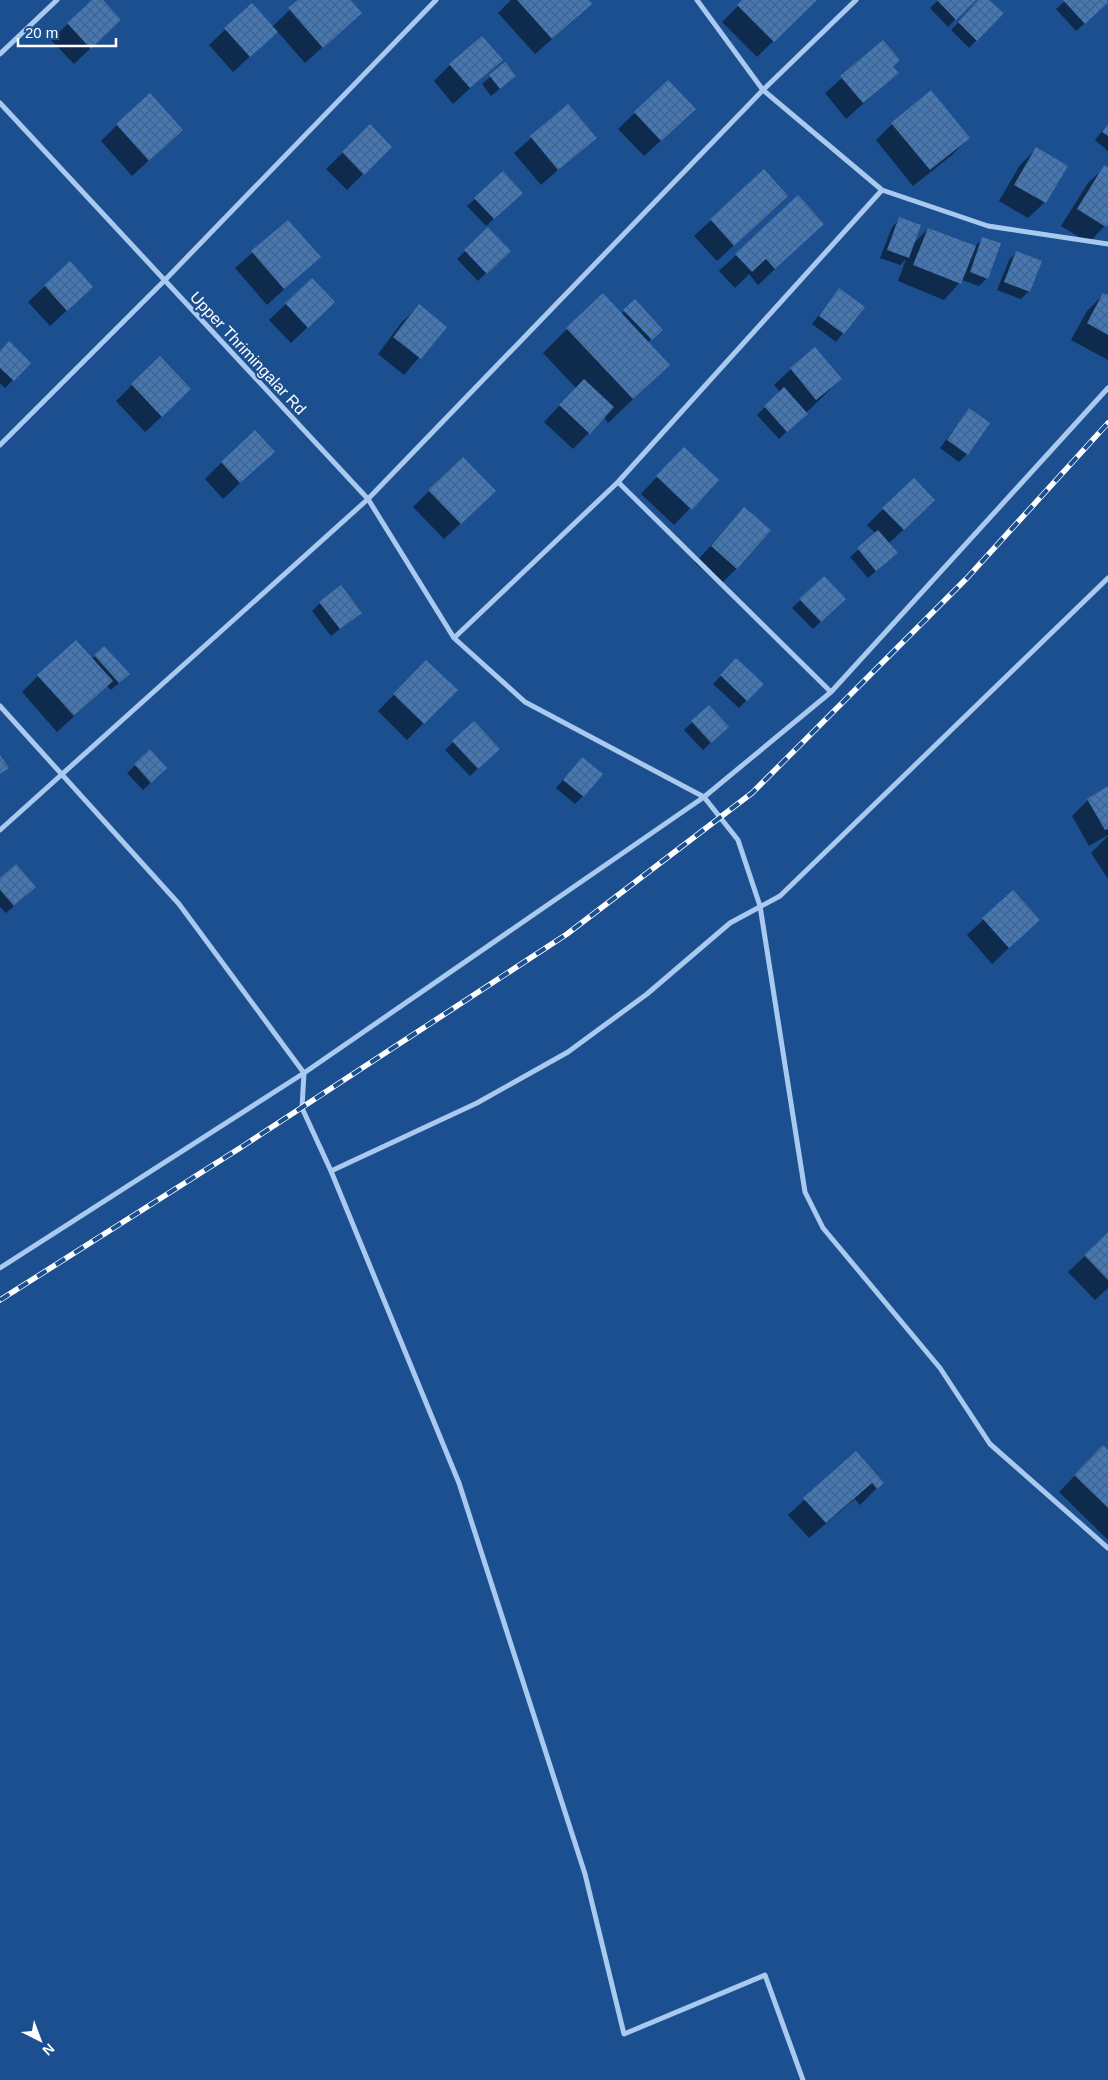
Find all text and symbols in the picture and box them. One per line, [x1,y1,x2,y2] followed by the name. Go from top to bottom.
[18,15,115,47] scale bar
[25,24,58,41] text: 20 m
[187,288,309,418] street label: Upper Thrimingalar Rd
[15,2015,65,2065] north arrow
[40,2040,58,2059] text: N

